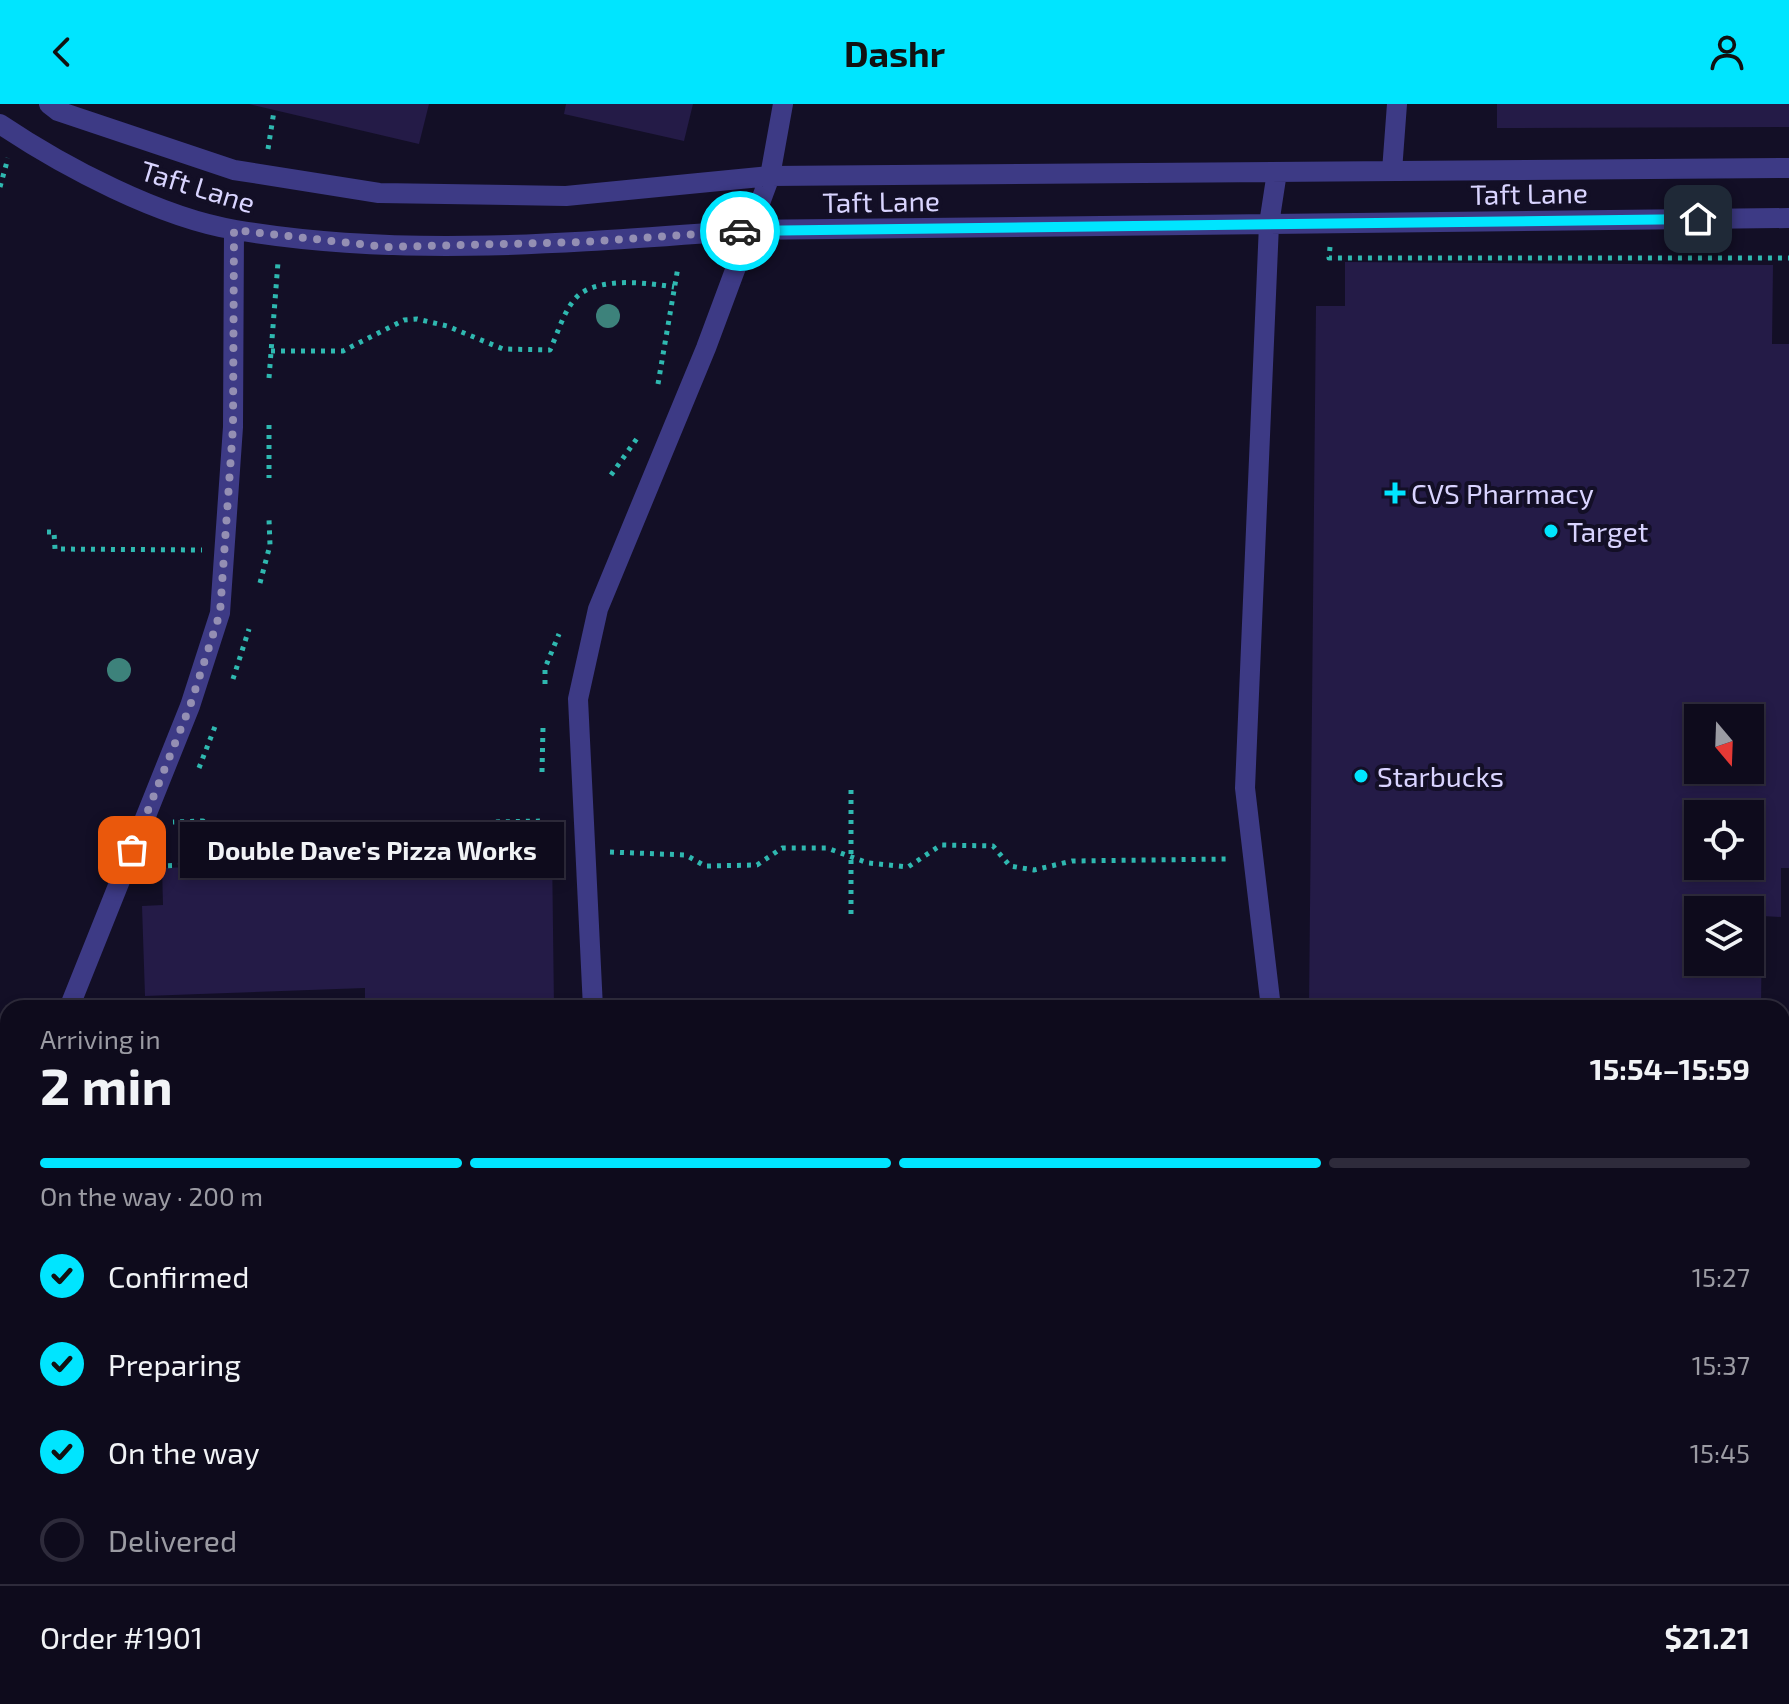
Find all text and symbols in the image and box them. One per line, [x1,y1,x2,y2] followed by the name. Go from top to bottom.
[40,30,84,74] icon: back
[1705,30,1749,74] icon: person
[844,31,945,74] text: Dashr
[137,153,259,219] street label: Taft Lane
[1470,175,1588,211] street label: Taft Lane
[822,183,940,219] street label: Taft Lane
[1664,185,1732,253] pin
[700,191,780,271] courier
[1676,197,1720,241] icon: home
[718,209,762,253] icon: car
[1411,476,1594,510] place label: CVS Pharmacy
[1386,484,1404,502] marker: CVS Pharmacy
[1567,514,1648,548] place label: Target
[1542,522,1560,540] marker: Target
[1684,704,1764,784] north arrow
[1684,704,1764,976] map controls
[1377,759,1504,793] place label: Starbucks
[1352,767,1370,785] marker: Starbucks
[1684,800,1764,880] button: locate
[98,816,166,884] pin
[180,822,564,878] callout: Double Dave's Pizza Works
[110,828,154,872] icon: bag
[207,834,537,865] text: Double Dave's Pizza Works
[1684,896,1764,976] button: layers
[40,1023,161,1054] text: Arriving in
[1590,1050,1750,1086] text: 15:54–15:59
[40,1053,173,1115] text: 2 min
[40,1180,263,1211] text: On the way · 200 m
[40,1254,84,1298] icon: check
[108,1258,249,1294] text: Confirmed
[1692,1261,1750,1292] text: 15:27
[40,1342,84,1386] icon: check
[108,1346,241,1382] text: Preparing
[1692,1349,1750,1380] text: 15:37
[40,1430,84,1474] icon: check
[108,1434,260,1470] text: On the way
[1690,1437,1750,1468] text: 15:45
[108,1522,237,1558] text: Delivered
[40,1619,203,1655] text: Order #1901
[1665,1619,1750,1655] text: $21.21

